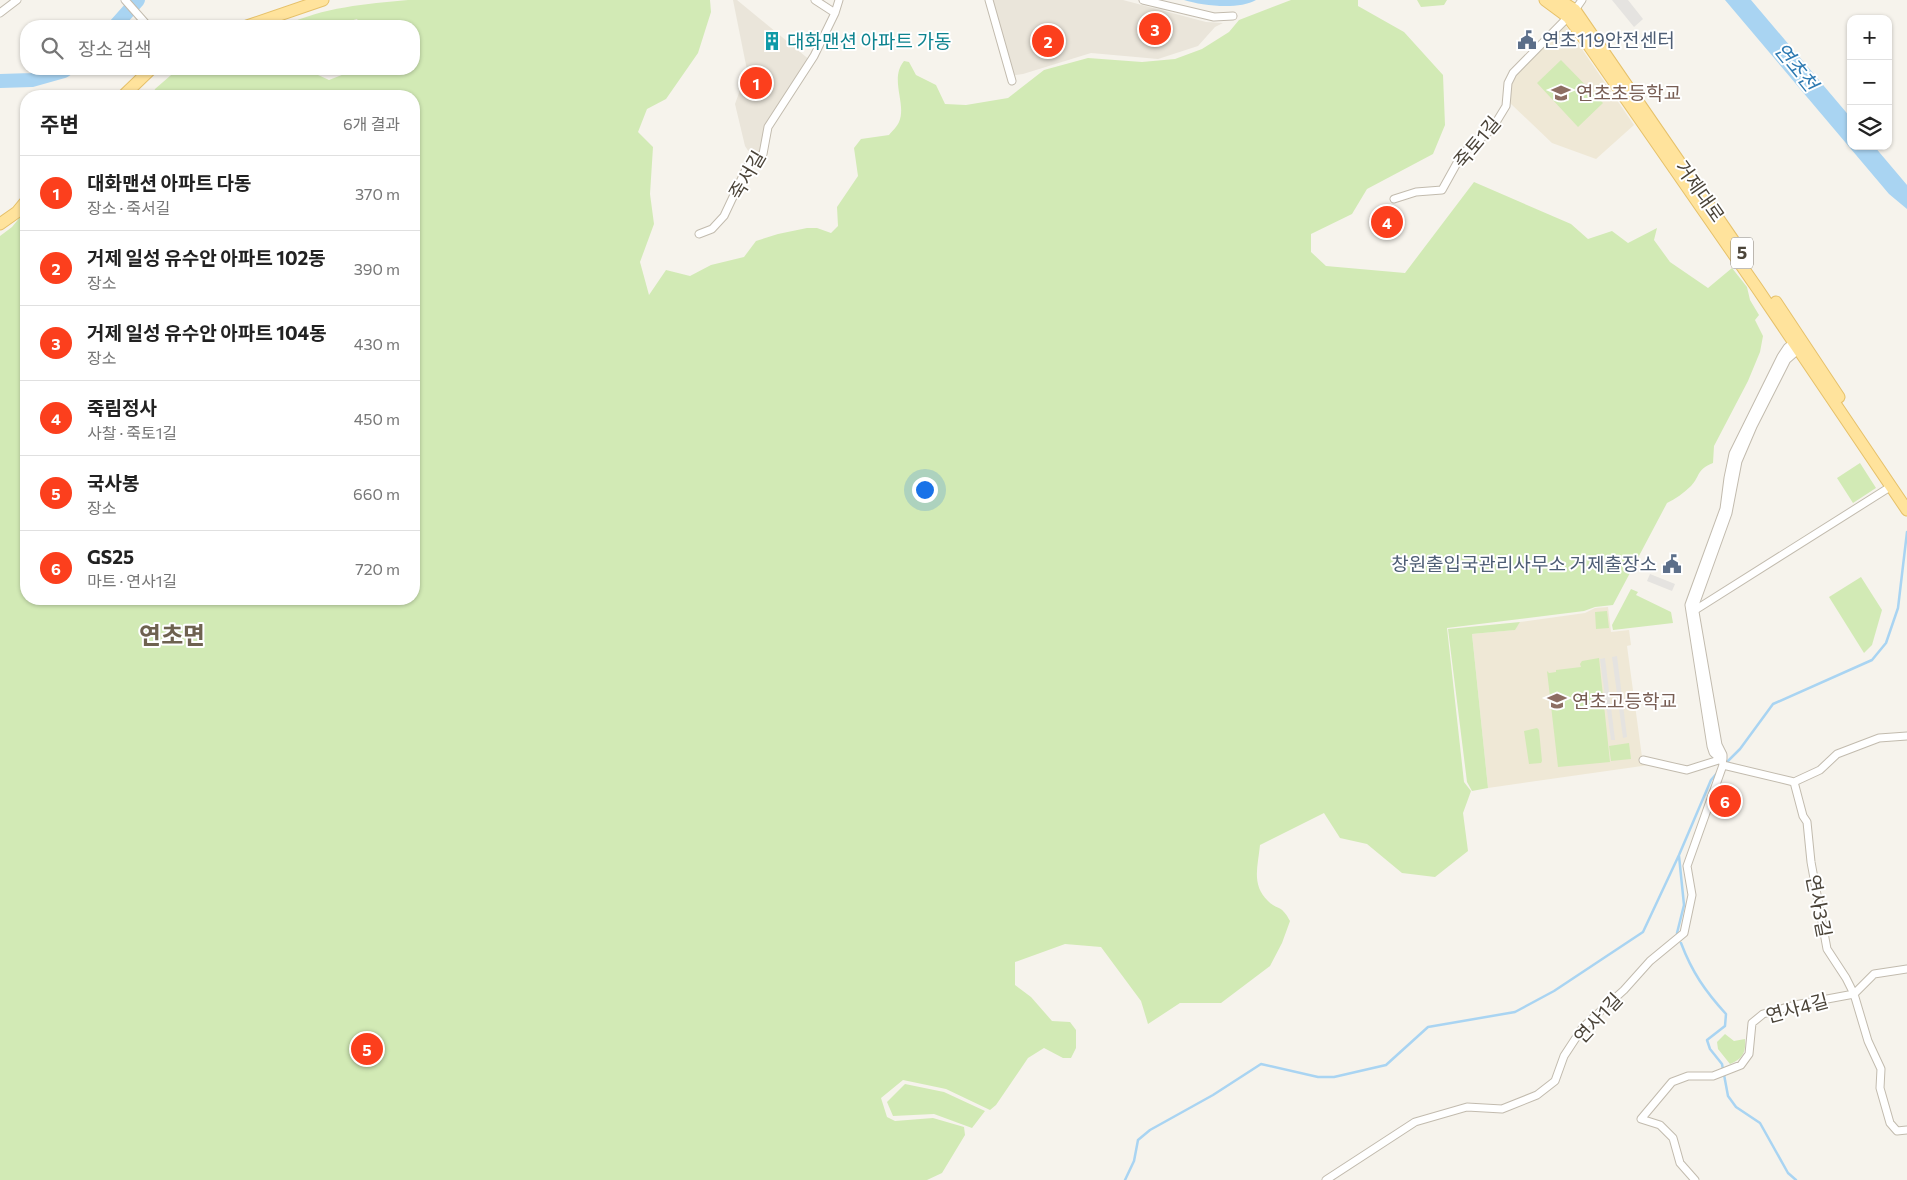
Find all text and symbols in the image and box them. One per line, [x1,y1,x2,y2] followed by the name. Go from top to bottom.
[1139,10,1171,48] pin: 3
[1847,15,1892,150] map controls
[1847,15,1892,60] button: +
[20,20,420,75] search box
[1032,22,1064,60] pin: 2
[1542,28,1675,51] place label: 연초119안전센터
[787,29,952,52] place label: 대화맨션 아파트 가동
[1516,29,1538,51] public building icon: 연초119안전센터
[761,30,783,52] building icon: 대화맨션 아파트 가동
[38,34,66,62] icon: search
[78,37,152,60] text: 장소 검색
[1770,37,1825,97] water label: 연초천
[1847,60,1892,105] button: −
[740,64,772,102] pin: 1
[1576,81,1681,104] place label: 연초초등학교
[1550,82,1572,104] school or university icon: 연초초등학교
[1847,105,1892,150] button: layers
[40,111,79,136] text: 주변
[1448,111,1505,172] street label: 죽토1길
[343,114,400,133] text: 6개 결과
[723,146,770,203] street label: 죽서길
[1671,155,1730,226] street label: 거제대로
[87,171,252,194] text: 대화맨션 아파트 다동
[52,184,60,203] text: 1
[355,184,400,203] text: 370 m
[87,198,171,217] text: 장소 · 죽서길
[1371,203,1403,241] pin: 4
[1731,238,1753,268] road number: 5
[87,246,326,269] text: 거제 일성 유수안 아파트 102동
[51,259,61,278] text: 2
[354,259,400,278] text: 390 m
[87,273,116,292] text: 장소
[87,321,327,344] text: 거제 일성 유수안 아파트 104동
[51,334,61,353] text: 3
[354,334,400,353] text: 430 m
[87,348,116,367] text: 장소
[87,396,157,419] text: 죽림정사
[51,409,61,428] text: 4
[354,409,400,428] text: 450 m
[87,423,177,442] text: 사찰 · 죽토1길
[87,471,139,494] text: 국사봉
[912,477,938,503] your location
[51,484,61,503] text: 5
[353,484,400,503] text: 660 m
[87,498,116,517] text: 장소
[87,545,134,568] text: GS25
[1391,552,1657,575] place label: 창원출입국관리사무소 거제출장소
[1661,553,1683,575] public building icon: 창원출입국관리사무소 거제출장소
[51,559,61,578] text: 6
[355,559,400,578] text: 720 m
[87,571,177,590] text: 마트 · 연사1길
[139,620,205,649] district label: 연초면
[1572,689,1677,712] place label: 연초고등학교
[1546,690,1568,712] school or university icon: 연초고등학교
[1709,782,1741,820] pin: 6
[1802,873,1837,939] street label: 연사3길
[1569,988,1627,1048] street label: 연사1길
[1763,988,1831,1027] street label: 연사4길
[351,1030,383,1068] pin: 5

